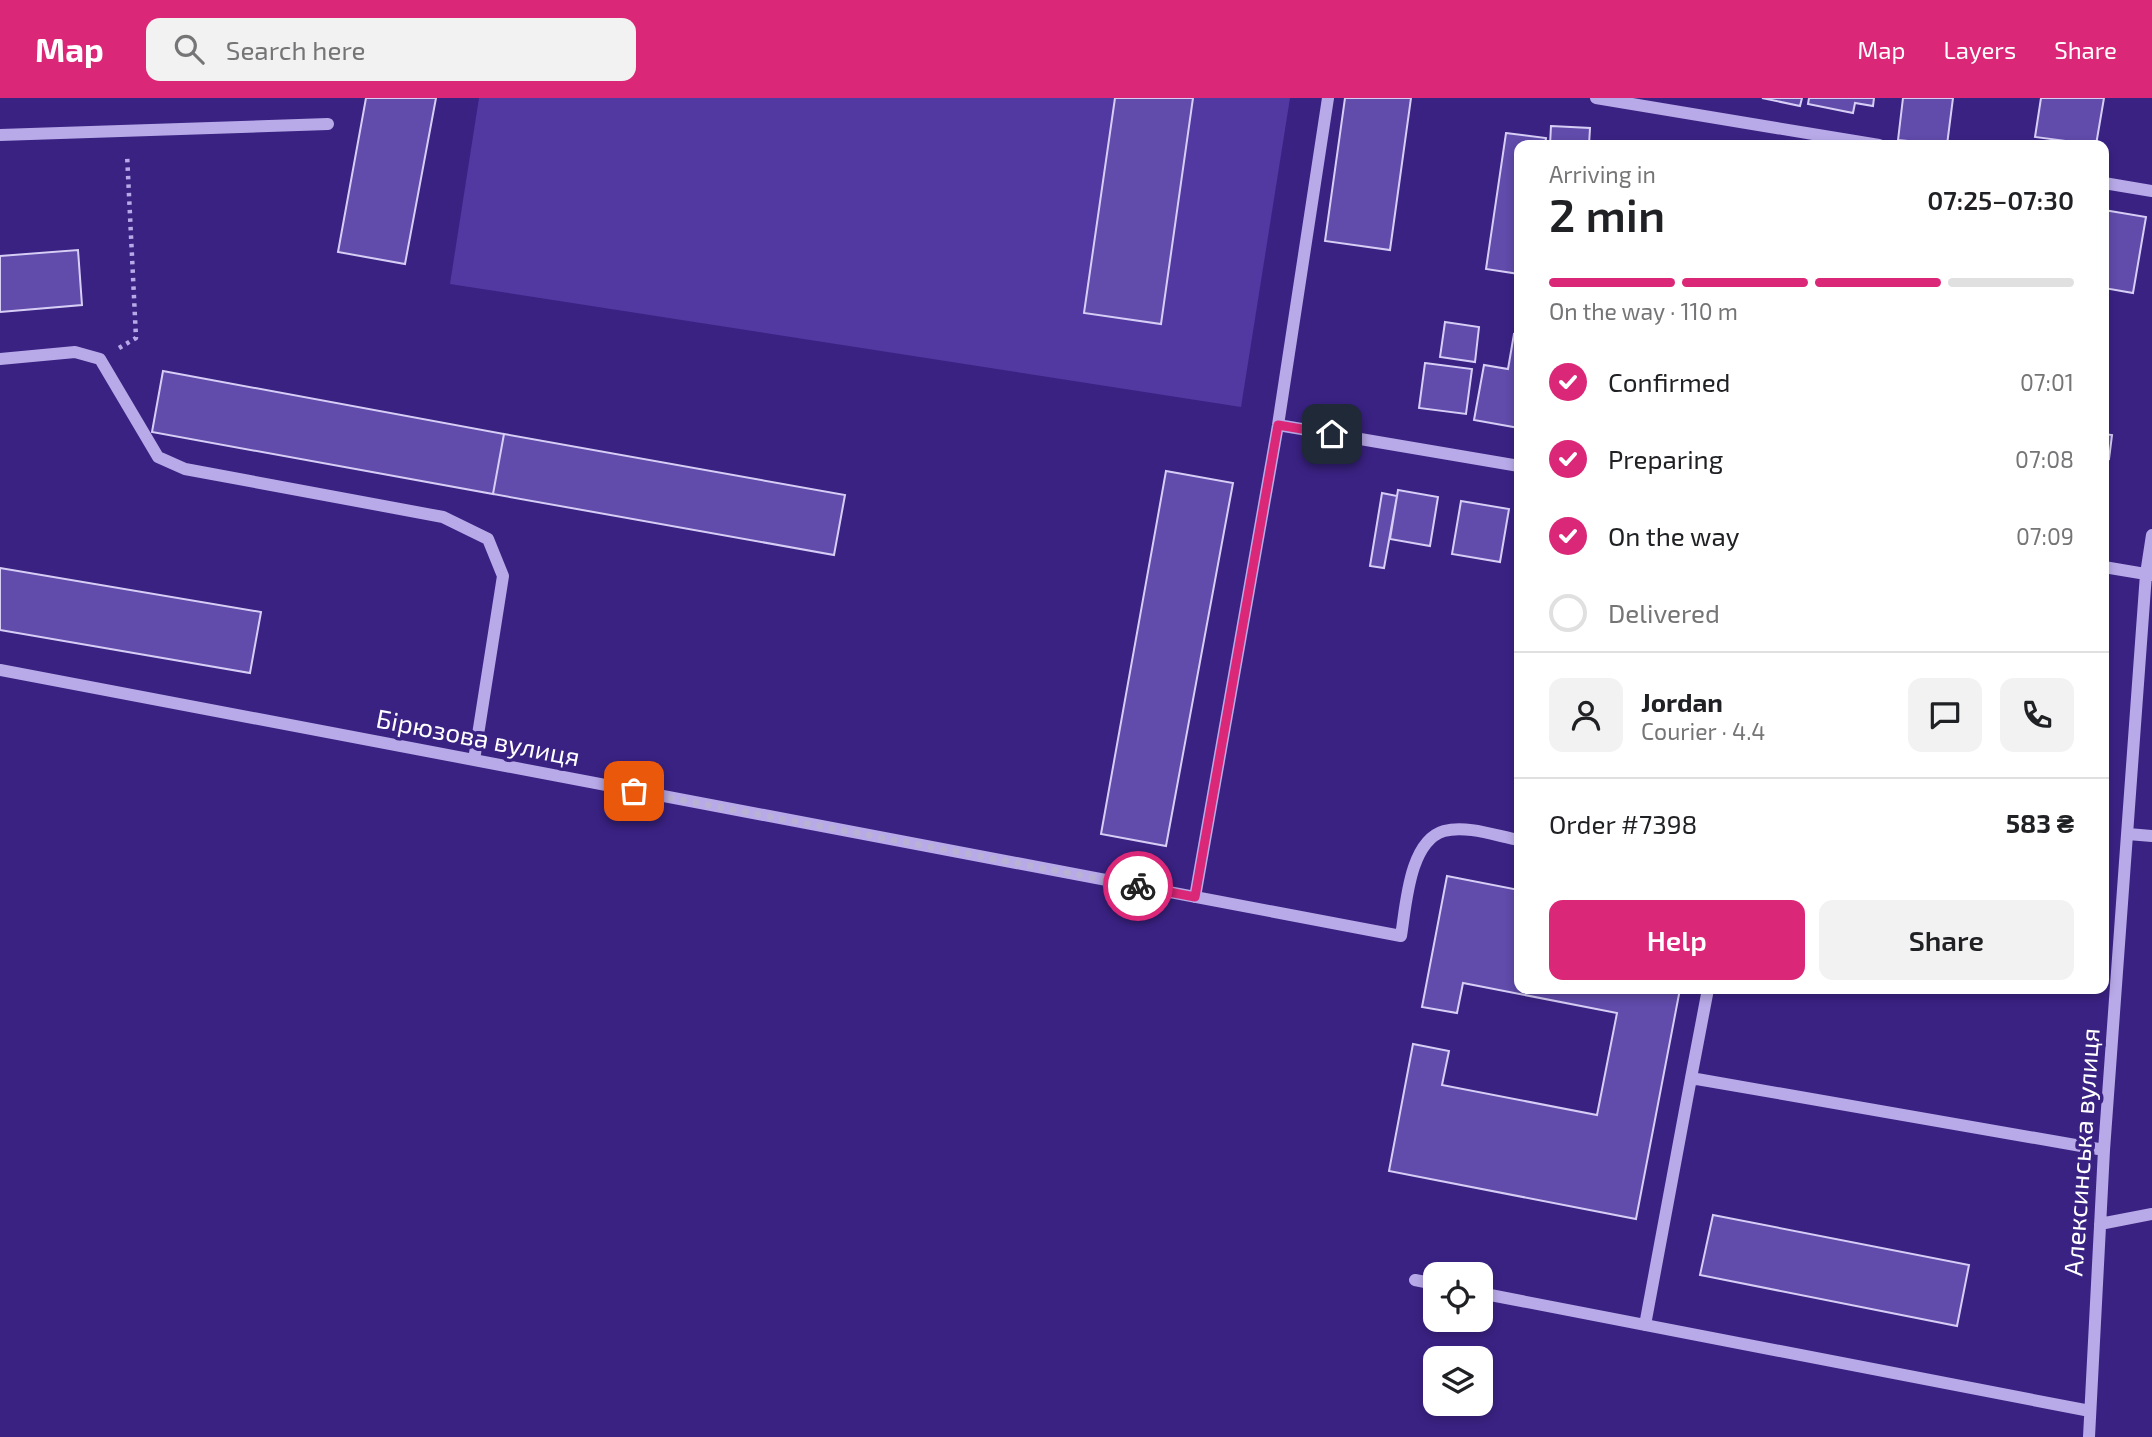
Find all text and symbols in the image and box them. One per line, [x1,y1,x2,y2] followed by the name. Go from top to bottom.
[146,18,636,81] search box
[35,29,104,69] text: Map
[170,30,208,68] icon: search
[226,34,365,65] text: Search here
[1857,35,1905,64] text: Map
[1943,35,2016,64] text: Layers
[2054,35,2117,64] text: Share
[1549,160,1656,188] text: Arriving in
[1927,184,2074,215] text: 07:25–07:30
[1549,186,1665,241] text: 2 min
[1549,297,1738,325] text: On the way · 110 m
[1549,363,1587,401] icon: check
[1608,366,1731,397] text: Confirmed
[2020,368,2074,396] text: 07:01
[1302,404,1362,464] pin
[1313,415,1351,453] icon: home
[1549,440,1587,478] icon: check
[1608,443,1723,474] text: Preparing
[2015,445,2074,473] text: 07:08
[1549,517,1587,555] icon: check
[1608,520,1739,551] text: On the way
[2016,522,2074,550] text: 07:09
[1608,597,1720,628] text: Delivered
[1549,678,1623,752] button: person
[1908,678,1982,752] button: chat
[2000,678,2074,752] button: phone
[1641,686,1723,717] text: Jordan
[374,702,583,772] street label: Бірюзова вулиця
[1641,717,1765,745] text: Courier · 4.4
[604,761,664,821] pin
[615,772,653,810] icon: bag
[2006,807,2074,838] text: 583 ₴
[1549,808,1697,839] text: Order #7398
[1103,851,1173,921] courier
[1119,867,1157,905] icon: bike
[1549,900,1805,980] button: Help
[1819,900,2074,980] button: Share
[2056,1027,2106,1277] street label: Алексинська вулиця
[1423,1262,1493,1416] map controls
[1423,1262,1493,1332] button: locate
[1423,1346,1493,1416] button: layers

